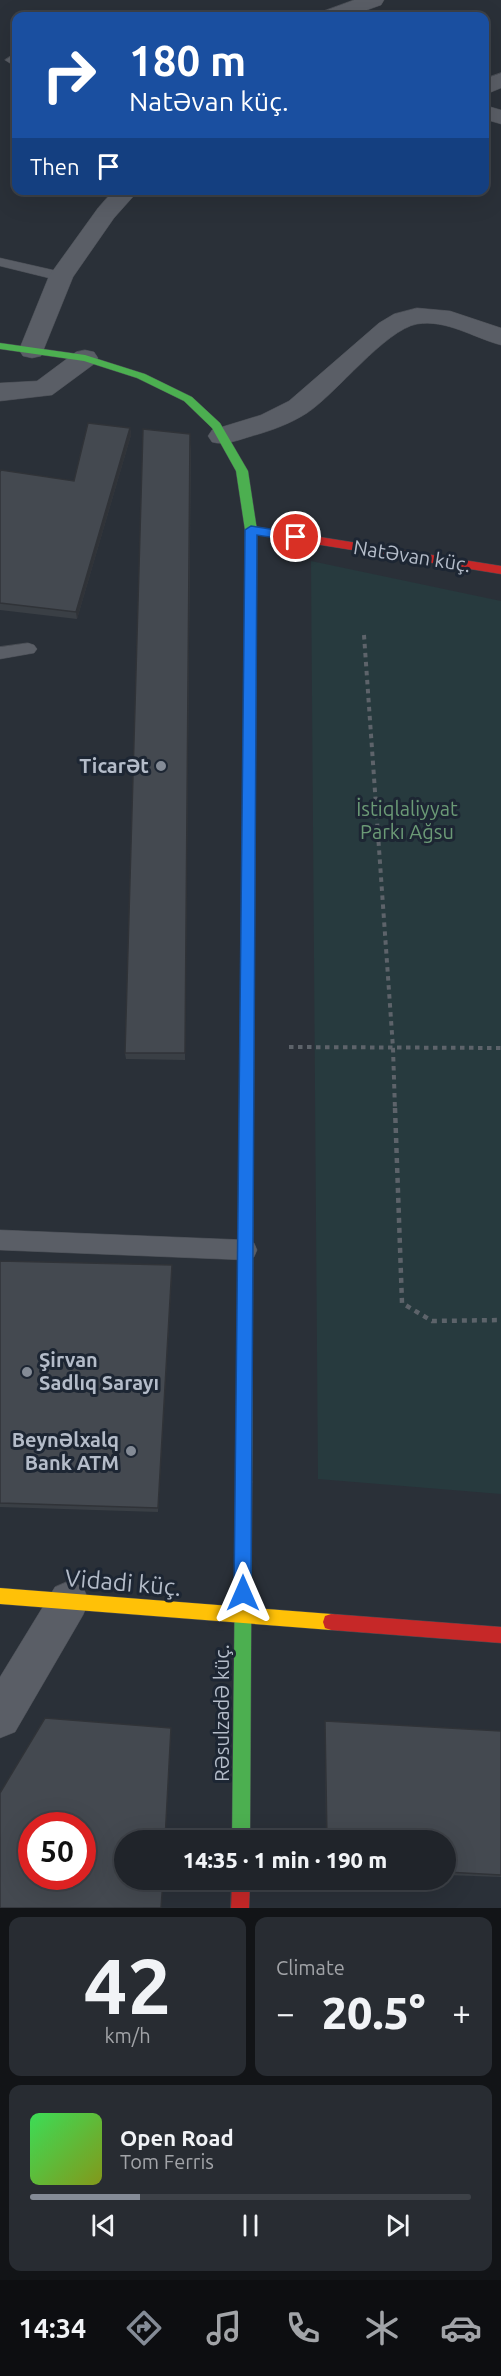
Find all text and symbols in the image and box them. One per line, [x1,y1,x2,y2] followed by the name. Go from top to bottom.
[30,36,108,114] icon: right
[129,37,246,84] text: 180 m
[129,86,289,116] text: Natəvan küç.
[92,150,125,183] icon: arrive
[30,154,80,179] text: Then
[270,511,321,562] pin
[279,520,312,553] icon: arrive
[352,535,472,576] street label: Natəvan küç.
[79,754,149,777] place label: Ticarət
[154,759,168,773] marker: Ticarət
[356,797,458,843] park label: İstiqlaliyyat Parkı Ağsu
[39,1348,159,1394] place label: Şirvan Sadlıq Sarayı
[20,1365,34,1379] marker: Şirvan Sadlıq Sarayı
[12,1428,119,1474] place label: Beynəlxalq Bank ATM
[124,1444,138,1458] marker: Beynəlxalq Bank ATM
[211,1561,275,1625] position arrow
[64,1564,182,1601] street label: Vidadi küç.
[210,1644,233,1782] street label: Rəsulzadə küç.
[18,1812,96,1890] speed limit sign: 50
[183,1847,387,1872] text: 14:35 · 1 min · 190 m
[84,1941,171,2029] text: 42
[276,1956,345,1979] text: Climate
[322,1987,425,2038] text: 20.5°
[276,1994,295,2031] text: −
[452,1994,471,2031] text: +
[104,2024,151,2047] text: km/h
[120,2125,234,2150] text: Open Road
[120,2150,214,2173] text: Tom Ferris
[87,2209,120,2242] icon: previous
[234,2209,267,2242] icon: pause
[381,2209,414,2242] icon: next
[123,2307,165,2349] icon: directions
[203,2307,245,2349] icon: music
[282,2307,324,2349] icon: phone
[361,2307,403,2349] icon: climate
[440,2307,482,2349] icon: car
[19,2313,86,2343] text: 14:34

